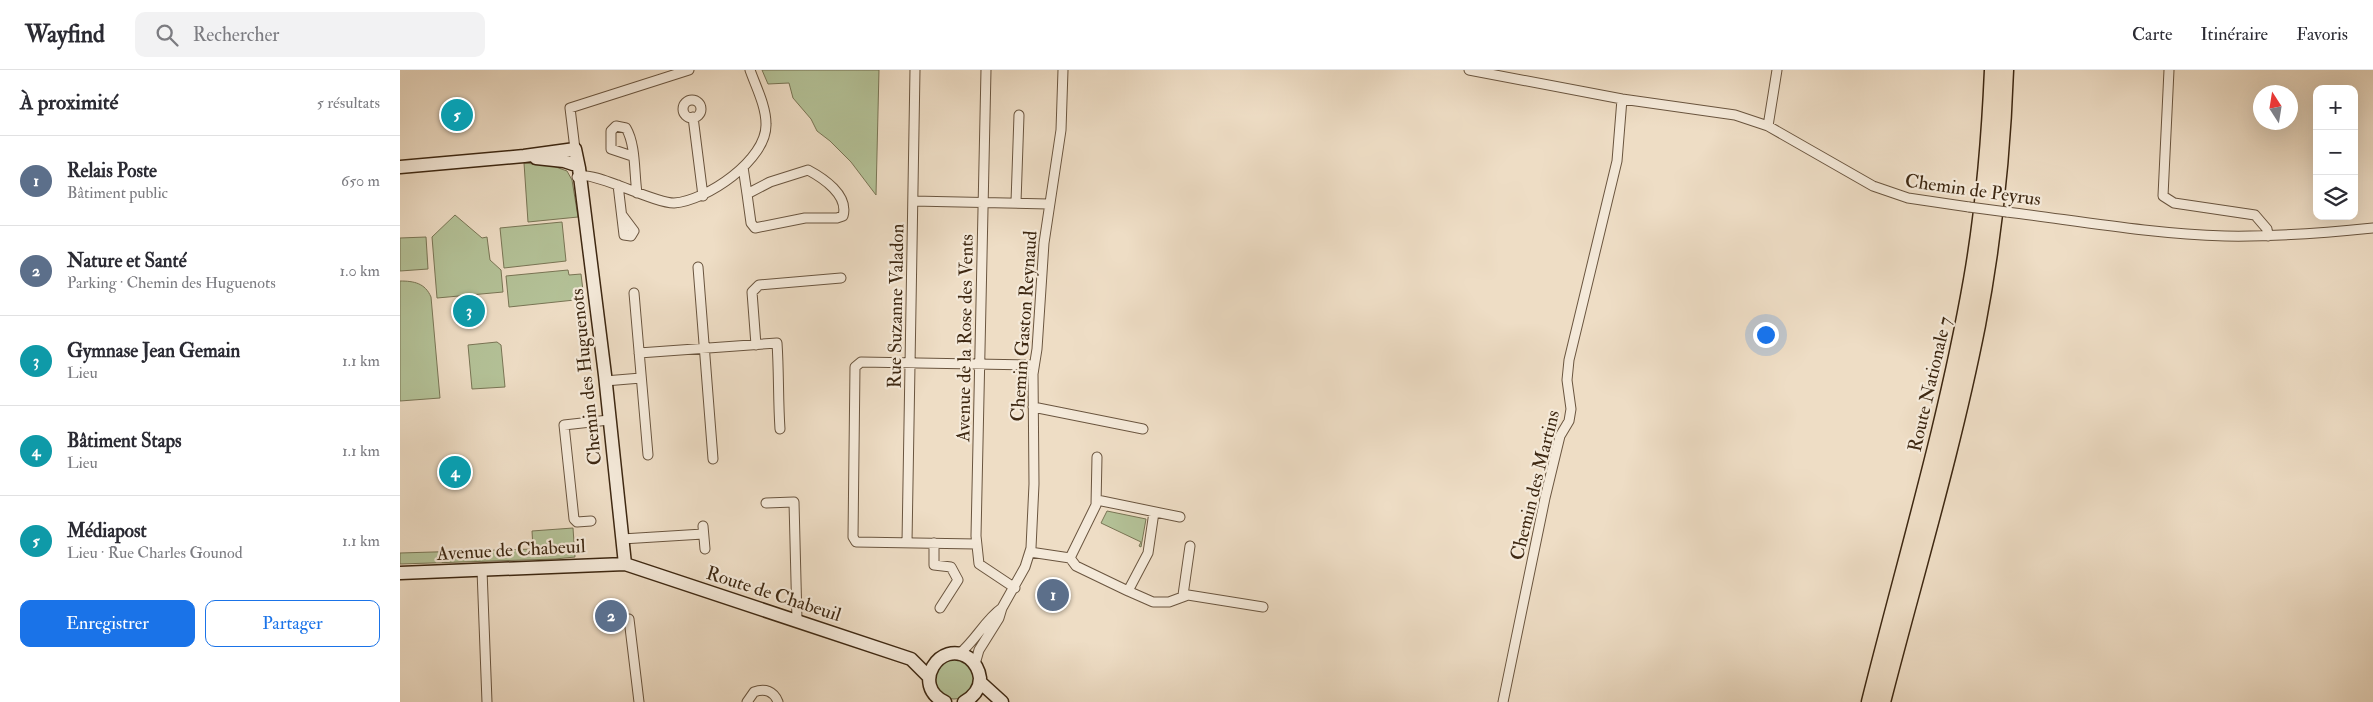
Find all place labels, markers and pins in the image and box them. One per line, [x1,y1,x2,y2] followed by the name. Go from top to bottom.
[441,96,473,134] pin: 5
[453,292,485,330] pin: 3
[439,453,471,491] pin: 4
[1037,576,1069,614] pin: 1
[595,597,627,635] pin: 2

